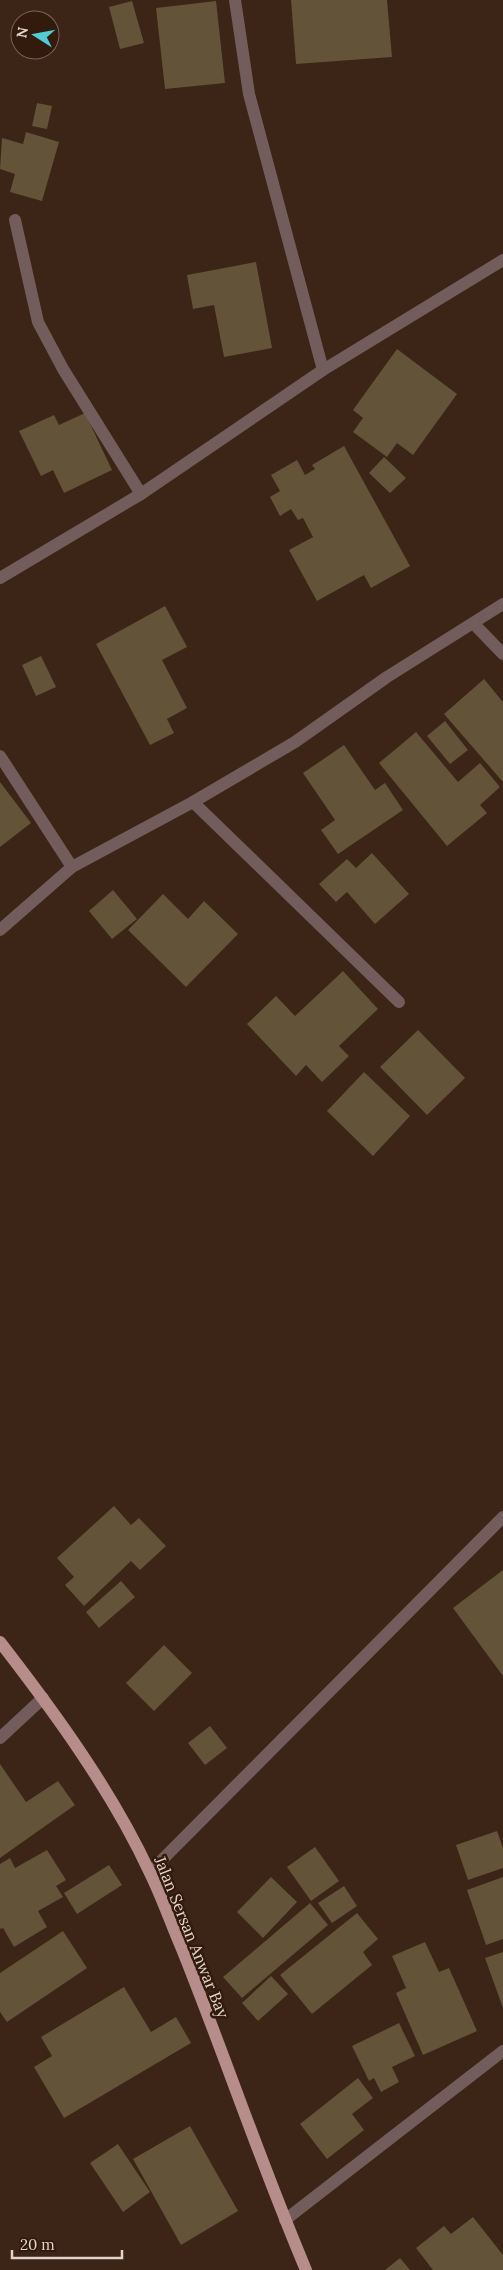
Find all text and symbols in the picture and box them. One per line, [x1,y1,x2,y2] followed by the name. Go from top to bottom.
[10,10,60,60] north arrow
[12,25,32,40] text: N
[150,1852,234,2021] street label: Jalan Sersan Anwar Bay
[12,2228,122,2260] scale bar
[20,2235,55,2254] text: 20 m

